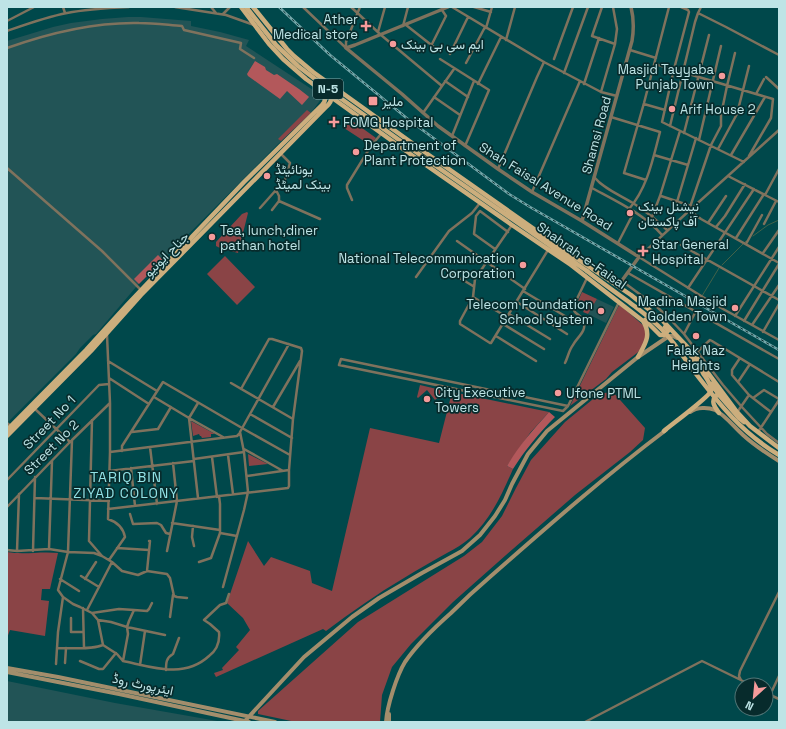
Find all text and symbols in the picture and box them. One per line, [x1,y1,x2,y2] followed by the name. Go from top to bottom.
[273,11,358,43] place label: Ather Medical store
[361,21,371,31] marker: Ather Medical store
[401,36,484,53] place label: ایم سی بی بینک
[388,39,398,49] marker: ایم سی بی بینک
[618,61,715,93] place label: Masjid Tayyaba Punjab Town
[717,71,727,81] marker: Masjid Tayyaba Punjab Town
[313,79,343,99] road number: N-5
[381,93,403,110] place label: ملیر
[578,94,615,176] street label: Shamsi Road
[367,95,379,107] marker: ملیر
[680,101,756,118] place label: Arif House 2
[667,104,677,114] marker: Arif House 2
[343,114,433,131] place label: FOMG Hospital
[328,116,340,128] marker: FOMG Hospital
[364,137,466,169] place label: Department of Plant Protection
[476,138,616,234] street label: Shah Faisal Avenue Road
[351,147,361,157] marker: Department of Plant Protection
[275,161,331,193] place label: یونائیٹڈ بینک لمیٹڈ
[262,171,272,181] marker: یونائیٹڈ بینک لمیٹڈ
[638,198,699,231] place label: نیشنل بینک آف پاکستان
[625,208,635,218] marker: نیشنل بینک آف پاکستان
[533,218,630,293] street label: Shahrah-e-Faisal
[220,222,318,254] place label: Tea, lunch,diner pathan hotel
[140,228,193,281] street label: جناح ایونیو
[207,232,217,242] marker: Tea, lunch,diner pathan hotel
[652,236,729,268] place label: Star General Hospital
[637,245,649,257] marker: Star General Hospital
[338,250,515,282] place label: National Telecommunication Corporation
[518,260,528,270] marker: National Telecommunication Corporation
[638,293,727,325] place label: Madina Masjid Golden Town
[466,296,593,328] place label: Telecom Foundation School System
[730,303,740,313] marker: Madina Masjid Golden Town
[596,306,606,316] marker: Telecom Foundation School System
[691,331,701,341] marker: Falak Naz Heights
[667,342,725,374] place label: Falak Naz Heights
[435,384,525,416] place label: City Executive Towers
[566,385,641,402] place label: Ufone PTML
[553,388,563,398] marker: Ufone PTML
[19,392,79,453] street label: Street No 1
[422,394,432,404] marker: City Executive Towers
[20,416,83,478] street label: Street No 2
[73,468,179,502] district label: TARIQ BIN ZIYAD COLONY
[111,670,175,700] street label: ایئرپورٹ روڈ
[734,677,774,717] north arrow
[743,698,756,714] text: N

